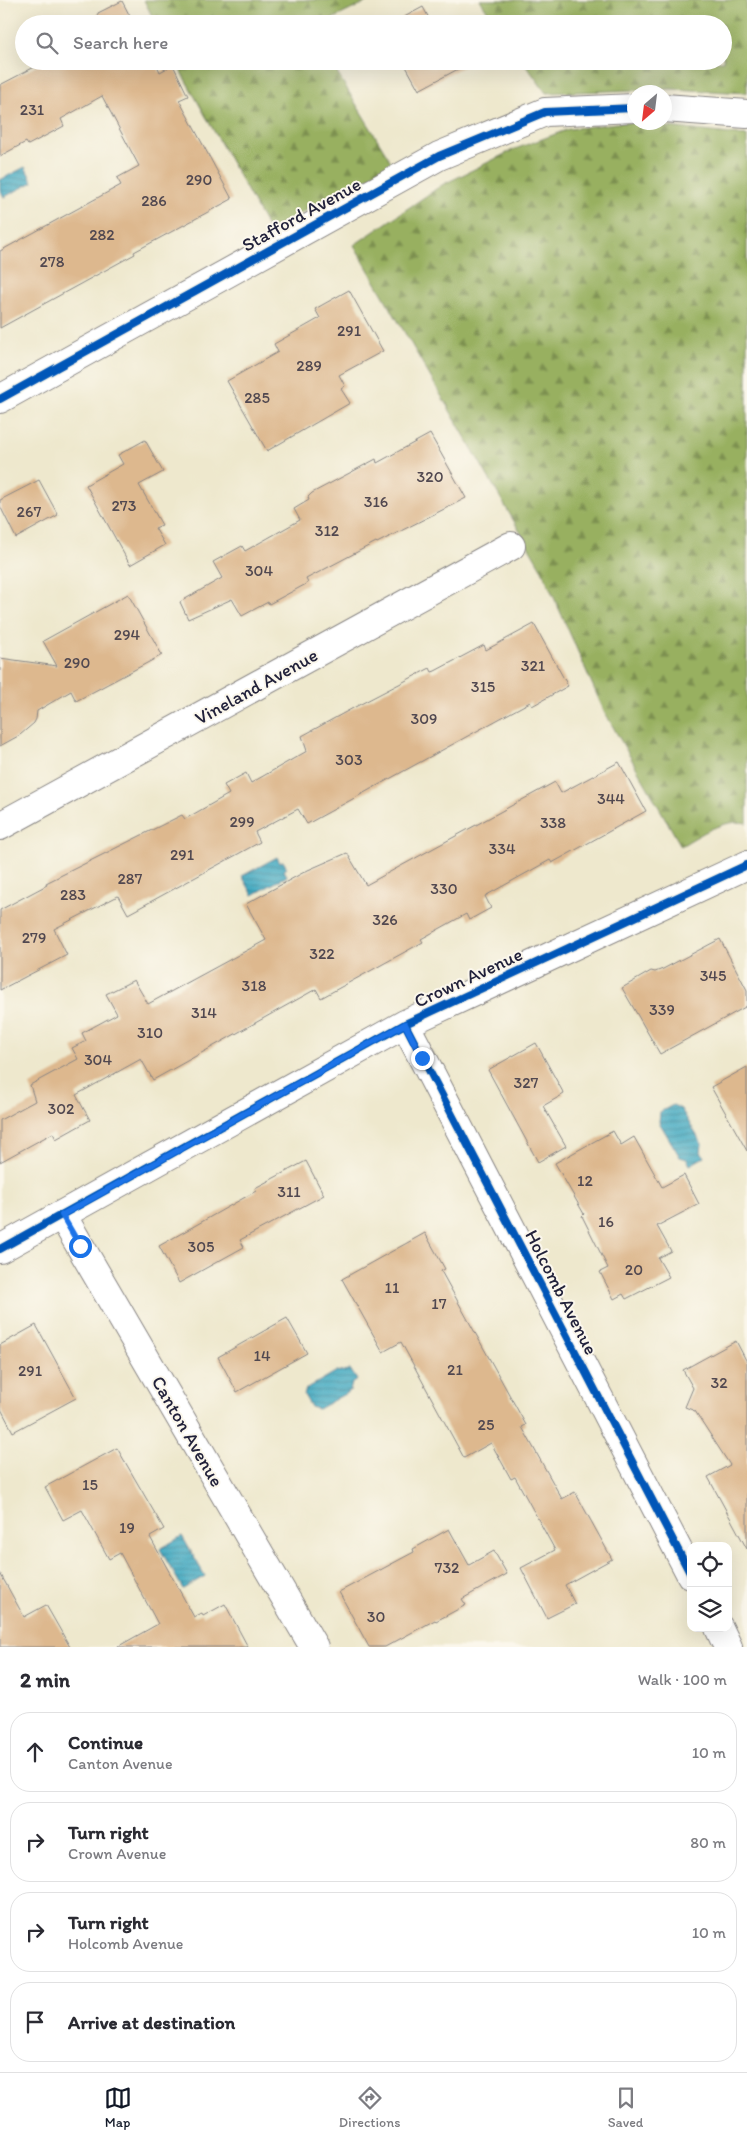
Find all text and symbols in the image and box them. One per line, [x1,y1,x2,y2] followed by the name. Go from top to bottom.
[15,15,732,70] search box
[33,29,61,57] icon: search
[73,31,168,54] text: Search here
[627,85,672,130] north arrow
[20,100,45,119] house number: 231
[186,170,212,189] house number: 290
[238,172,365,257] street label: Stafford Avenue
[141,191,167,210] house number: 286
[89,225,115,244] house number: 282
[39,252,65,271] house number: 278
[337,321,362,340] house number: 291
[296,356,322,375] house number: 289
[244,388,270,407] house number: 285
[417,467,444,486] house number: 320
[364,492,388,511] house number: 316
[111,496,137,515] house number: 273
[17,502,41,521] house number: 267
[315,521,340,540] house number: 312
[245,561,273,580] house number: 304
[114,625,141,644] house number: 294
[191,643,322,730] street label: Vineland Avenue
[64,653,90,672] house number: 290
[521,656,546,675] house number: 321
[471,677,495,696] house number: 315
[411,709,437,728] house number: 309
[335,750,363,769] house number: 303
[597,789,625,808] house number: 344
[229,812,255,831] house number: 299
[540,813,566,832] house number: 338
[488,839,516,858] house number: 334
[170,845,195,864] house number: 291
[117,869,143,888] house number: 287
[430,879,458,898] house number: 330
[60,885,86,904] house number: 283
[372,910,398,929] house number: 326
[22,928,46,947] house number: 279
[410,942,526,1013] street label: Crown Avenue
[309,944,335,963] house number: 322
[700,966,726,985] house number: 345
[242,976,267,995] house number: 318
[649,1000,675,1019] house number: 339
[191,1003,217,1022] house number: 314
[137,1023,163,1042] house number: 310
[411,1047,434,1070] route end
[84,1050,112,1069] house number: 304
[513,1073,539,1092] house number: 327
[48,1099,75,1118] house number: 302
[577,1171,594,1190] house number: 12
[277,1182,301,1201] house number: 311
[598,1212,614,1231] house number: 16
[520,1226,603,1359] street label: Holcomb Avenue
[69,1235,92,1258] route start
[188,1237,214,1256] house number: 305
[625,1260,643,1279] house number: 20
[385,1278,400,1297] house number: 11
[431,1294,447,1313] house number: 17
[253,1346,271,1365] house number: 14
[447,1360,463,1379] house number: 21
[18,1361,43,1380] house number: 291
[147,1372,229,1491] street label: Canton Avenue
[710,1373,728,1392] house number: 32
[478,1415,494,1434] house number: 25
[82,1475,98,1494] house number: 15
[119,1518,135,1537] house number: 19
[687,1542,732,1632] map controls
[687,1542,732,1587] button: locate
[434,1558,460,1577] house number: 732
[687,1587,732,1632] button: layers
[367,1607,385,1626] house number: 30
[20,1667,70,1692] text: 2 min
[638,1670,727,1689] text: Walk · 100 m
[68,1731,143,1754] text: Continue
[21,1738,49,1766] icon: ahead
[692,1743,726,1762] text: 10 m
[68,1754,173,1773] text: Canton Avenue
[68,1821,149,1844] text: Turn right
[21,1828,49,1856] icon: right
[690,1833,726,1852] text: 80 m
[68,1844,166,1863] text: Crown Avenue
[68,1911,149,1934] text: Turn right
[21,1918,49,1946] icon: right
[692,1923,726,1942] text: 10 m
[68,1934,183,1953] text: Holcomb Avenue
[21,2008,49,2036] icon: arrive
[68,2011,235,2034] text: Arrive at destination
[104,2084,132,2131] tab: Map
[339,2084,400,2131] tab: Directions
[608,2084,643,2131] tab: Saved

